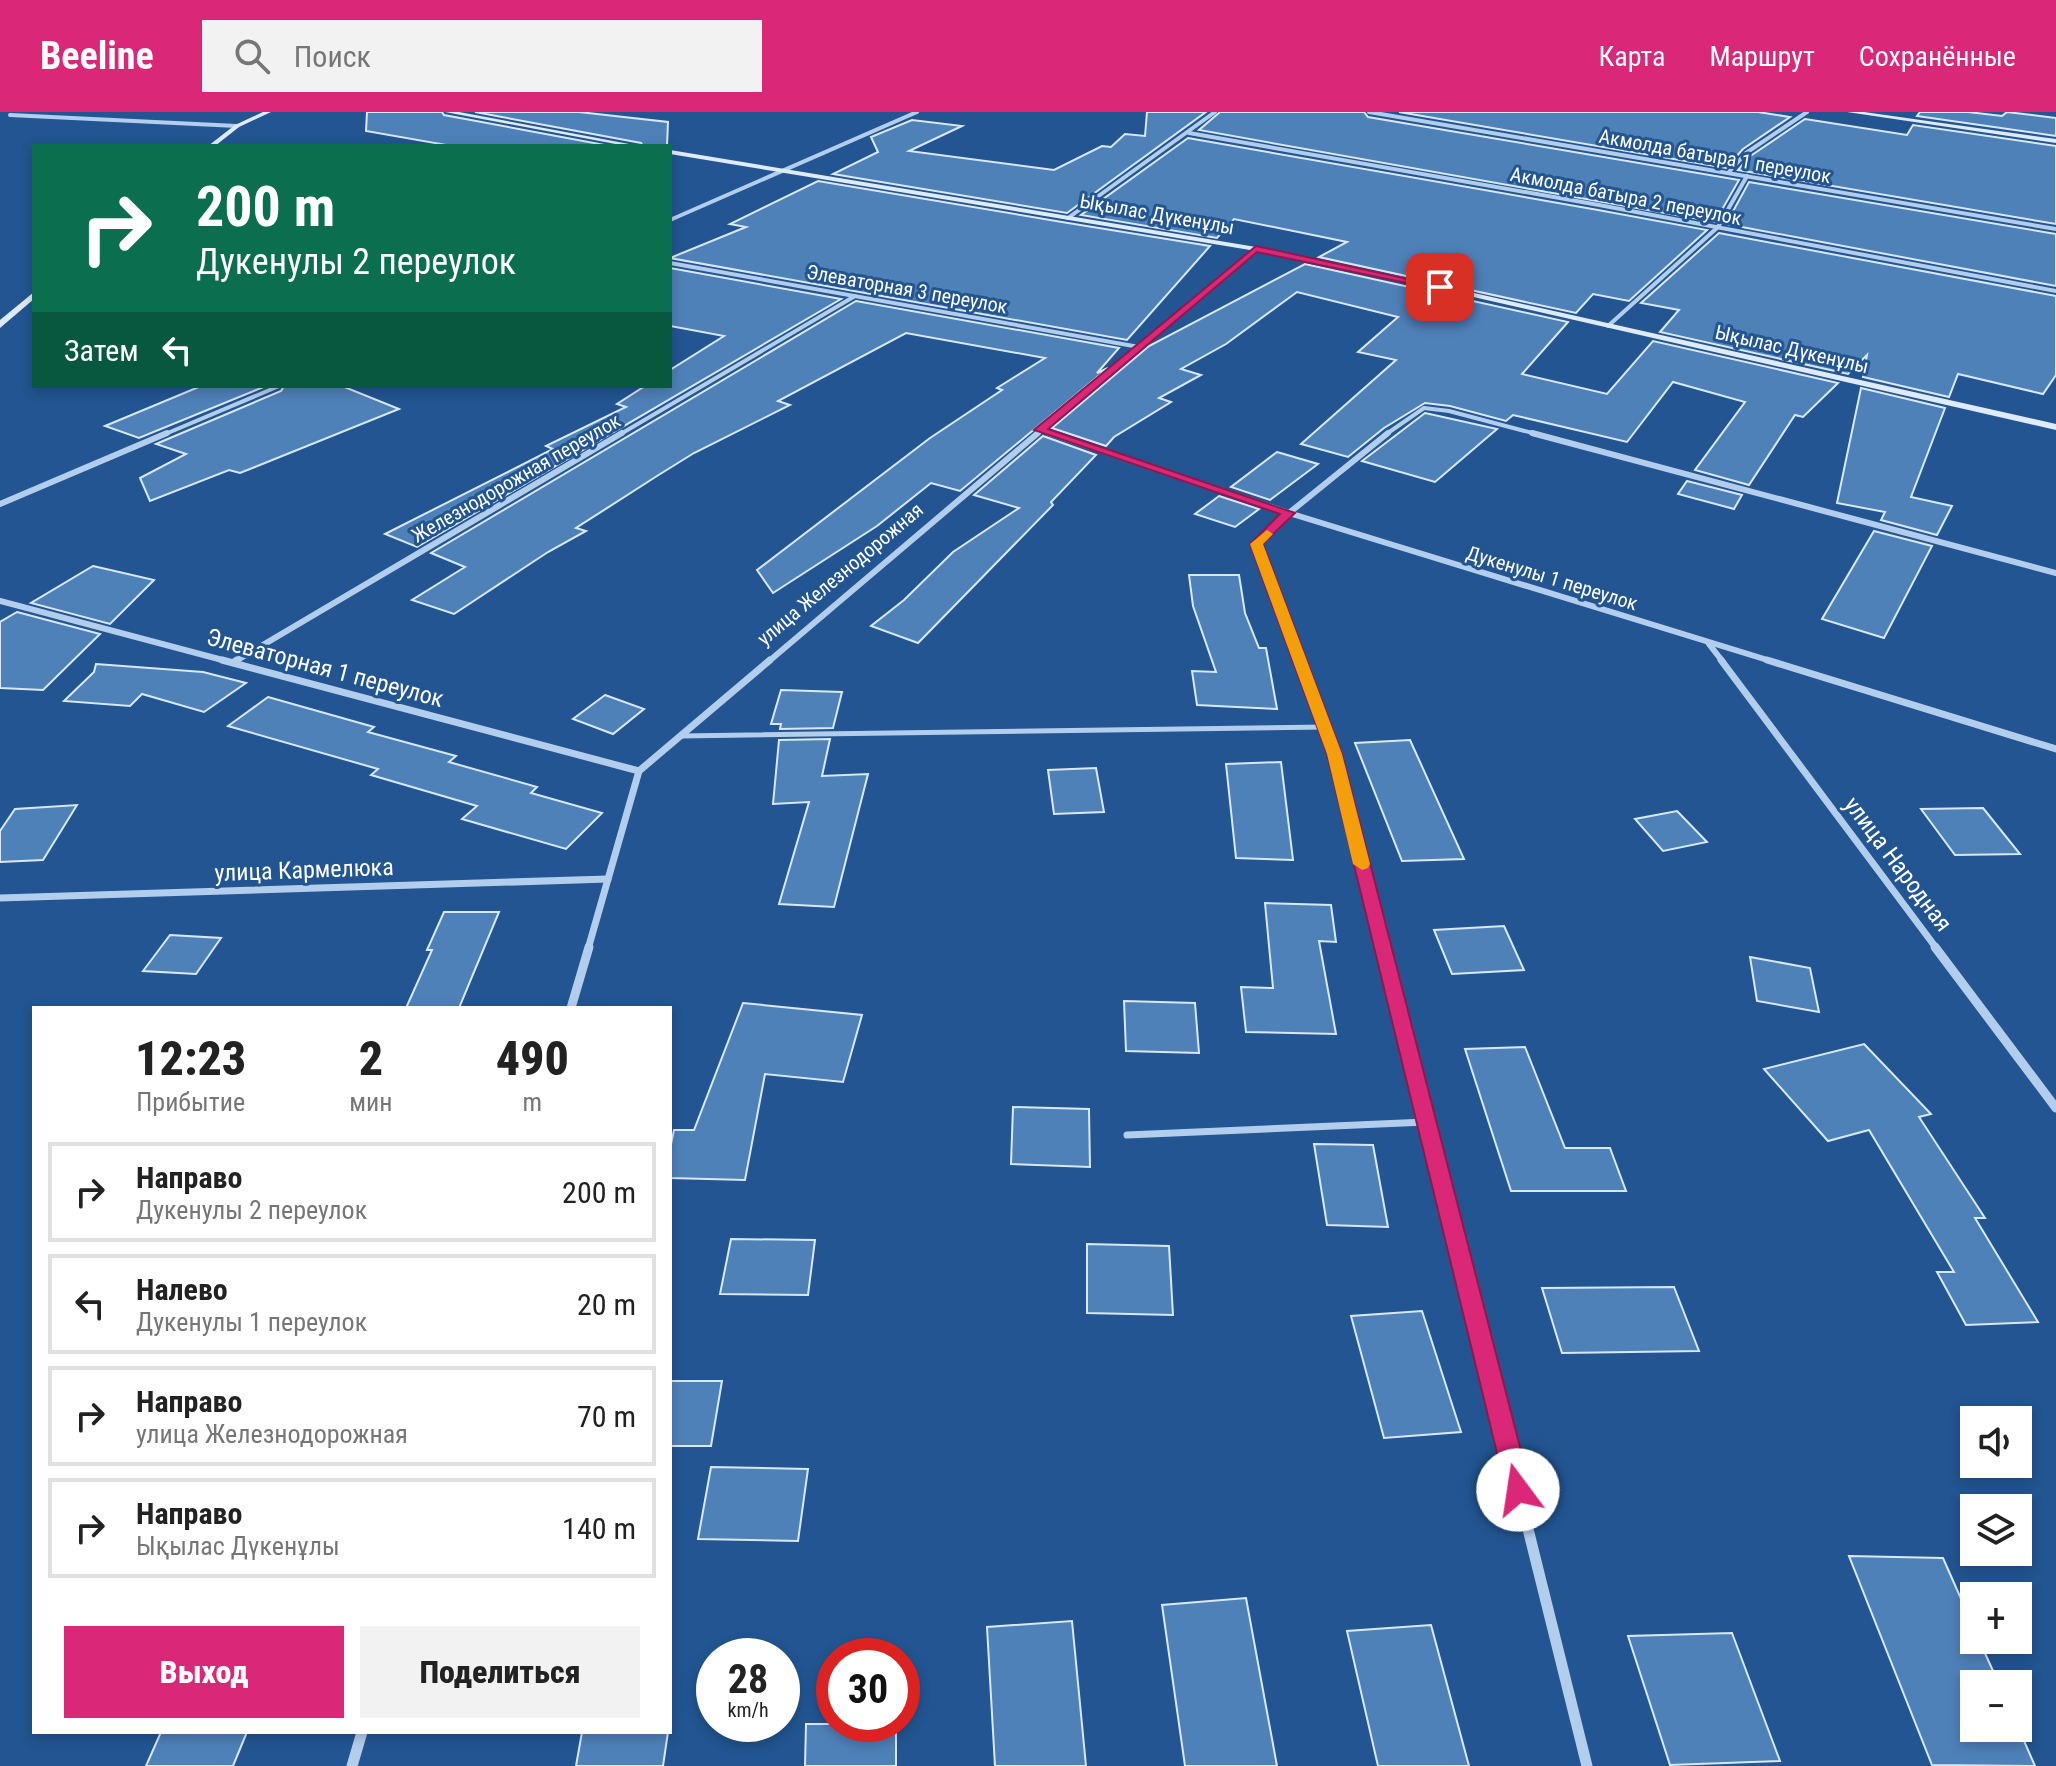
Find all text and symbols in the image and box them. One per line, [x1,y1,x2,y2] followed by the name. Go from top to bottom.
[202,20,762,92] search box
[40,34,154,78] text: Beeline
[230,34,274,78] icon: search
[294,39,371,74] text: Поиск
[1599,40,1665,73] text: Карта
[1709,40,1815,73] text: Маршрут
[1859,40,2016,73] text: Сохранённые
[1597,124,1833,188] street label: Акмолда батыра 1 переулок
[1508,162,1744,230] street label: Акмолда батыра 2 переулок
[196,174,335,240] text: 200 m
[64,176,168,280] icon: right
[1078,189,1236,239] street label: Ықылас Дүкенұлы
[196,241,516,283] text: Дукенулы 2 переулок
[1406,253,1474,321] pin
[805,260,1010,319] street label: Элеваторная 3 переулок
[1418,265,1462,309] icon: arrive
[1713,320,1871,378] street label: Ықылас Дүкенұлы
[155,328,199,372] icon: left
[64,333,139,368] text: Затем
[407,408,625,548] street label: Железнодорожная переулок
[752,498,928,650] street label: улица Железнодорожная
[1463,541,1641,616] street label: Дукенулы 1 переулок
[203,623,447,713] street label: Элеваторная 1 переулок
[1838,791,1958,937] street label: улица Народная
[214,853,394,887] street label: улица Кармелюка
[135,1030,246,1087] text: 12:23
[359,1030,383,1087] text: 2
[496,1030,569,1087] text: 490
[136,1087,245,1117] text: Прибытие
[349,1087,393,1117] text: мин
[523,1087,542,1117] text: m
[136,1160,242,1195] text: Направо
[68,1170,112,1214] icon: right
[562,1175,636,1210] text: 200 m
[136,1195,367,1225] text: Дукенулы 2 переулок
[136,1272,228,1307] text: Налево
[68,1282,112,1326] icon: left
[577,1287,636,1322] text: 20 m
[136,1307,367,1337] text: Дукенулы 1 переулок
[136,1384,242,1419] text: Направо
[68,1394,112,1438] icon: right
[577,1399,636,1434] text: 70 m
[1960,1406,2032,1742] map controls
[1960,1406,2032,1478] button: sound
[136,1419,408,1449] text: улица Железнодорожная
[1476,1448,1560,1532] position arrow
[1960,1494,2032,1566] button: layers
[136,1496,242,1531] text: Направо
[68,1506,112,1550] icon: right
[562,1511,636,1546] text: 140 m
[136,1531,340,1561] text: Ықылас Дүкенұлы
[1960,1582,2032,1654] button: +
[64,1626,344,1718] button: Выход
[360,1626,640,1718] button: Поделиться
[816,1638,920,1742] speed limit sign: 30
[728,1656,768,1703] text: 28
[1960,1670,2032,1742] button: −
[727,1698,769,1722] text: km/h

